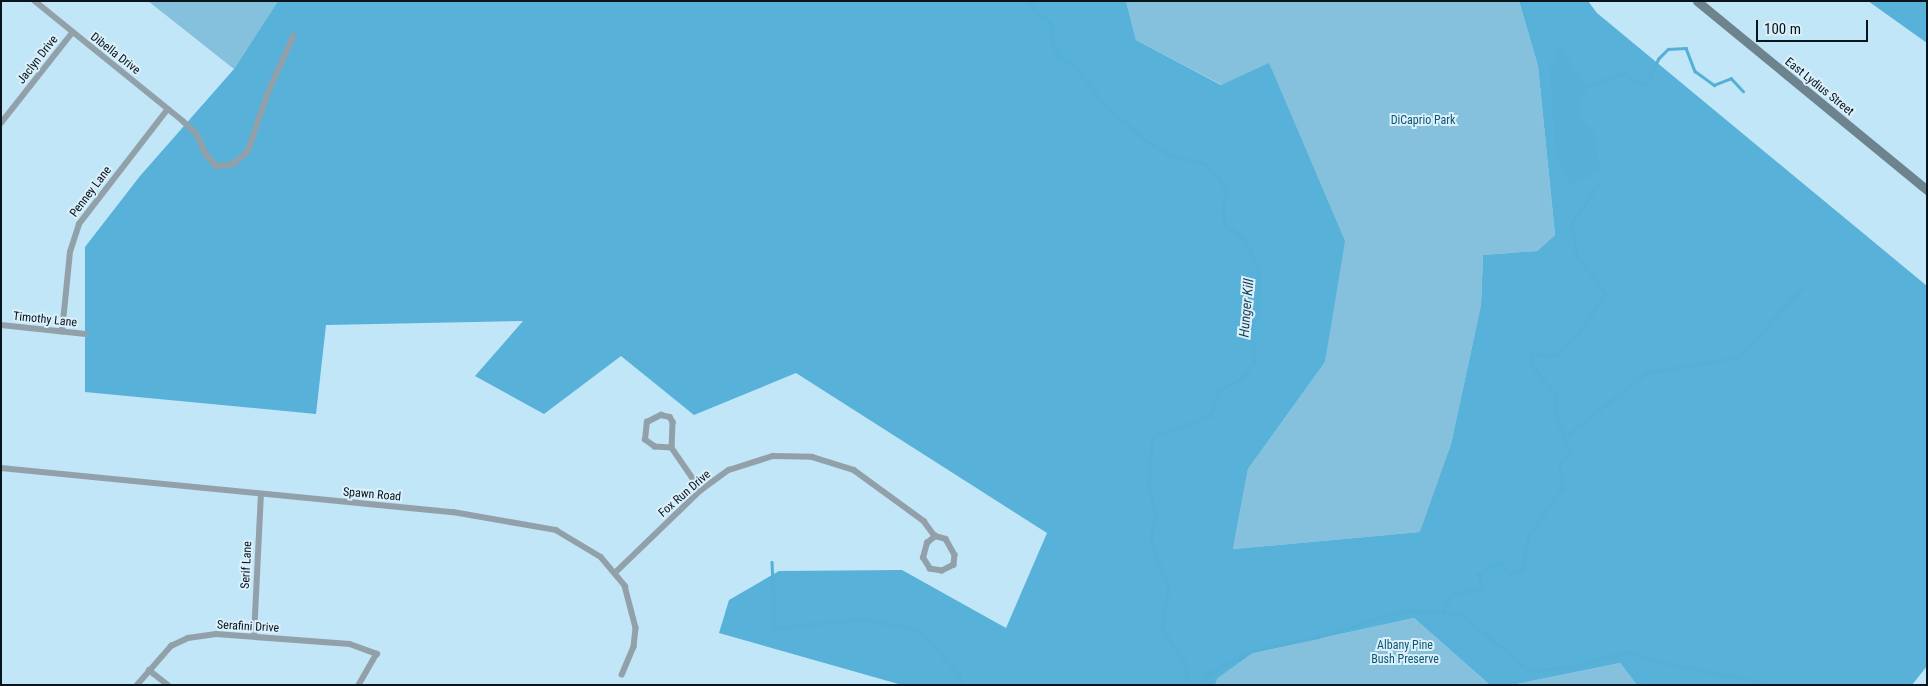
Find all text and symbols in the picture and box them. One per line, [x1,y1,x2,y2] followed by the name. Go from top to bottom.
[1758,10,1870,42] scale bar
[1764,20,1801,38] text: 100 m
[87,30,143,78] street label: Dibella Drive
[15,33,61,87] street label: Jaclyn Drive
[1782,55,1856,119] street label: East Lydius Street
[1391,114,1455,128] park label: DiCaprio Park
[67,164,115,220] street label: Penney Lane
[1235,278,1257,338] water label: Hunger Kill
[12,309,78,331] street label: Timothy Lane
[656,467,714,521] street label: Fox Run Drive
[342,485,402,505] street label: Spawn Road
[239,541,255,589] street label: Serif Lane
[217,618,279,636] street label: Serafini Drive
[1371,639,1439,667] park label: Albany Pine Bush Preserve

